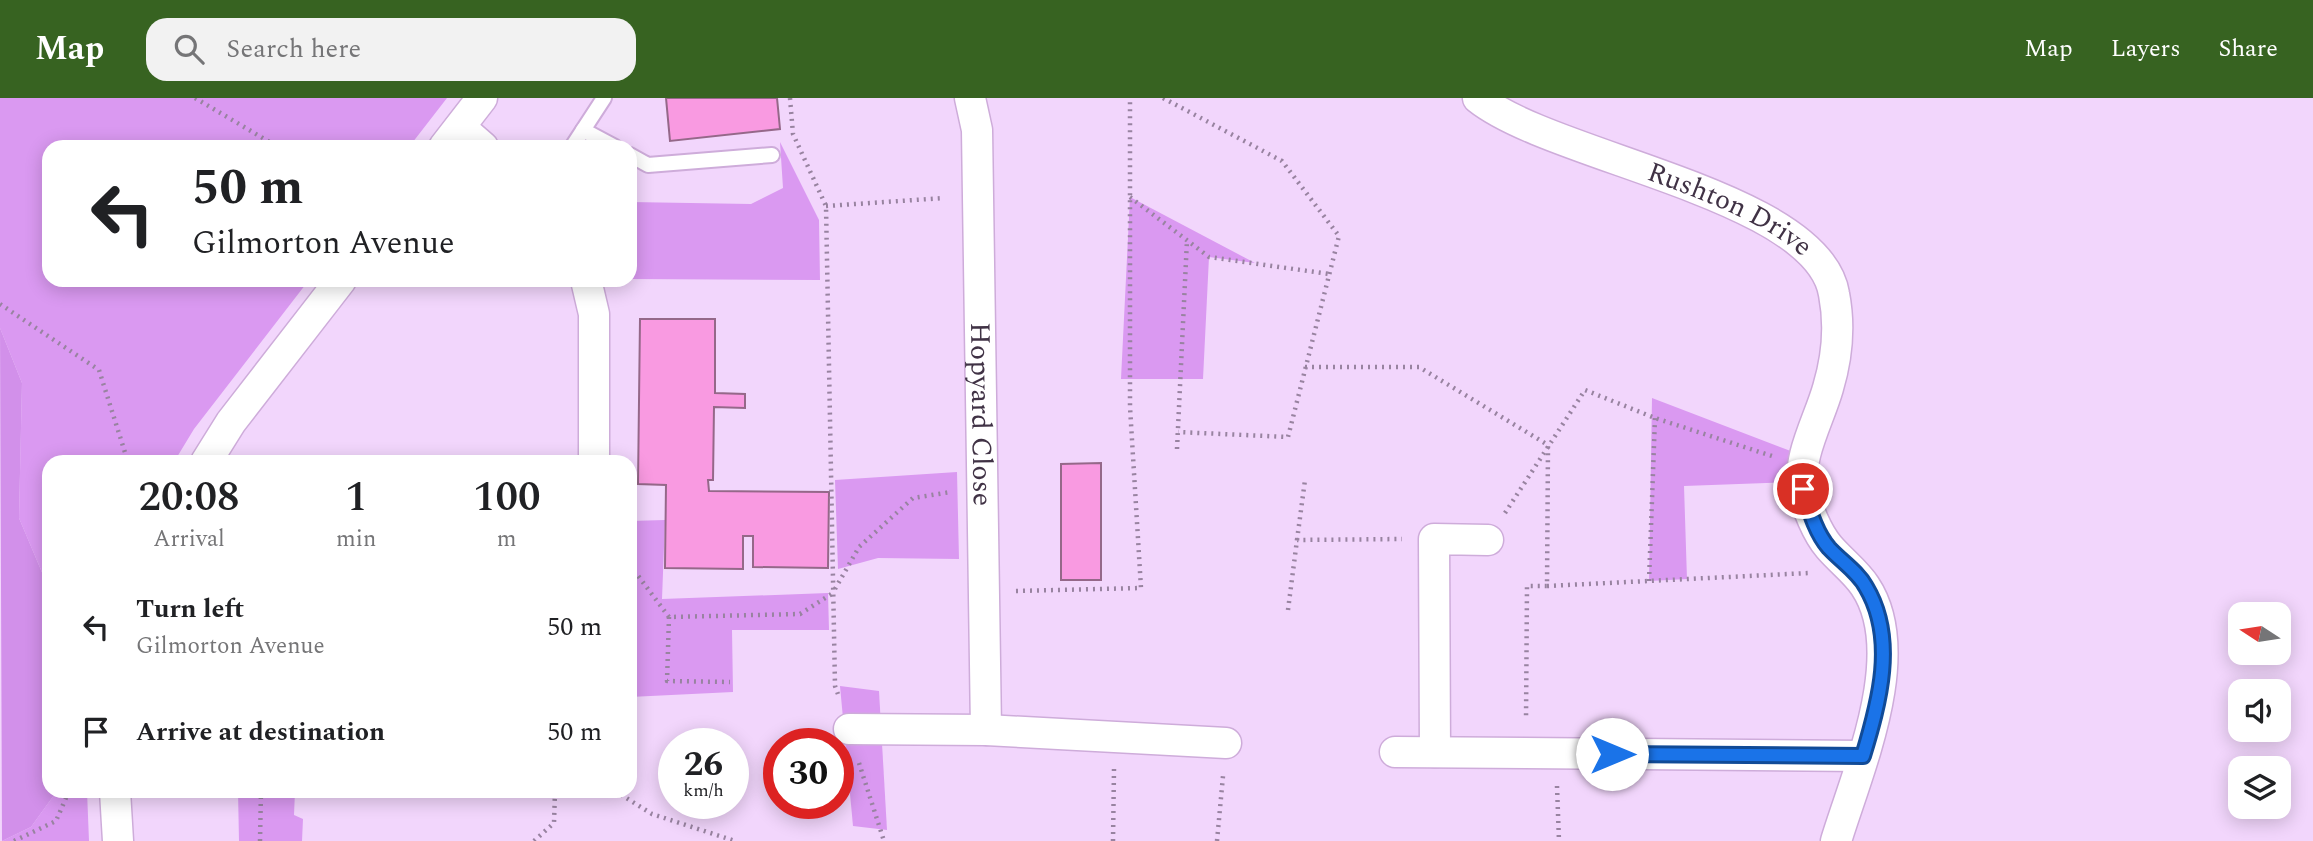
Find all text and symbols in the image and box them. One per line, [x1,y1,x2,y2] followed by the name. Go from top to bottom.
[146,18,636,81] search box
[35,24,104,74] text: Map
[226,29,361,69] text: Search here
[170,30,208,68] icon: search
[2024,31,2073,67] text: Map
[2111,31,2181,67] text: Layers
[2219,31,2278,67] text: Share
[1641,150,1823,267] street label: Rushton Drive
[192,151,303,226] text: 50 m
[77,168,168,259] icon: left
[192,219,454,268] text: Gilmorton Avenue
[958,322,1004,507] street label: Hopyard Close
[1773,459,1833,519] pin
[139,466,240,529] text: 20:08
[345,466,367,529] text: 1
[473,466,540,529] text: 100
[1784,470,1822,508] icon: arrive
[153,522,225,557] text: Arrival
[336,522,376,557] text: min
[497,522,517,557] text: m
[136,589,244,629] text: Turn left
[2228,602,2291,665] north arrow
[2228,602,2291,819] map controls
[547,607,602,647] text: 50 m
[77,608,115,646] icon: left
[136,629,325,664] text: Gilmorton Avenue
[2228,679,2291,742] button: sound
[136,712,385,752] text: Arrive at destination
[547,712,602,752] text: 50 m
[77,713,115,751] icon: arrive
[1575,717,1649,791] position arrow
[763,728,854,819] speed limit sign: 30
[684,738,723,791] text: 26
[2228,756,2291,819] button: layers
[683,777,724,804] text: km/h

